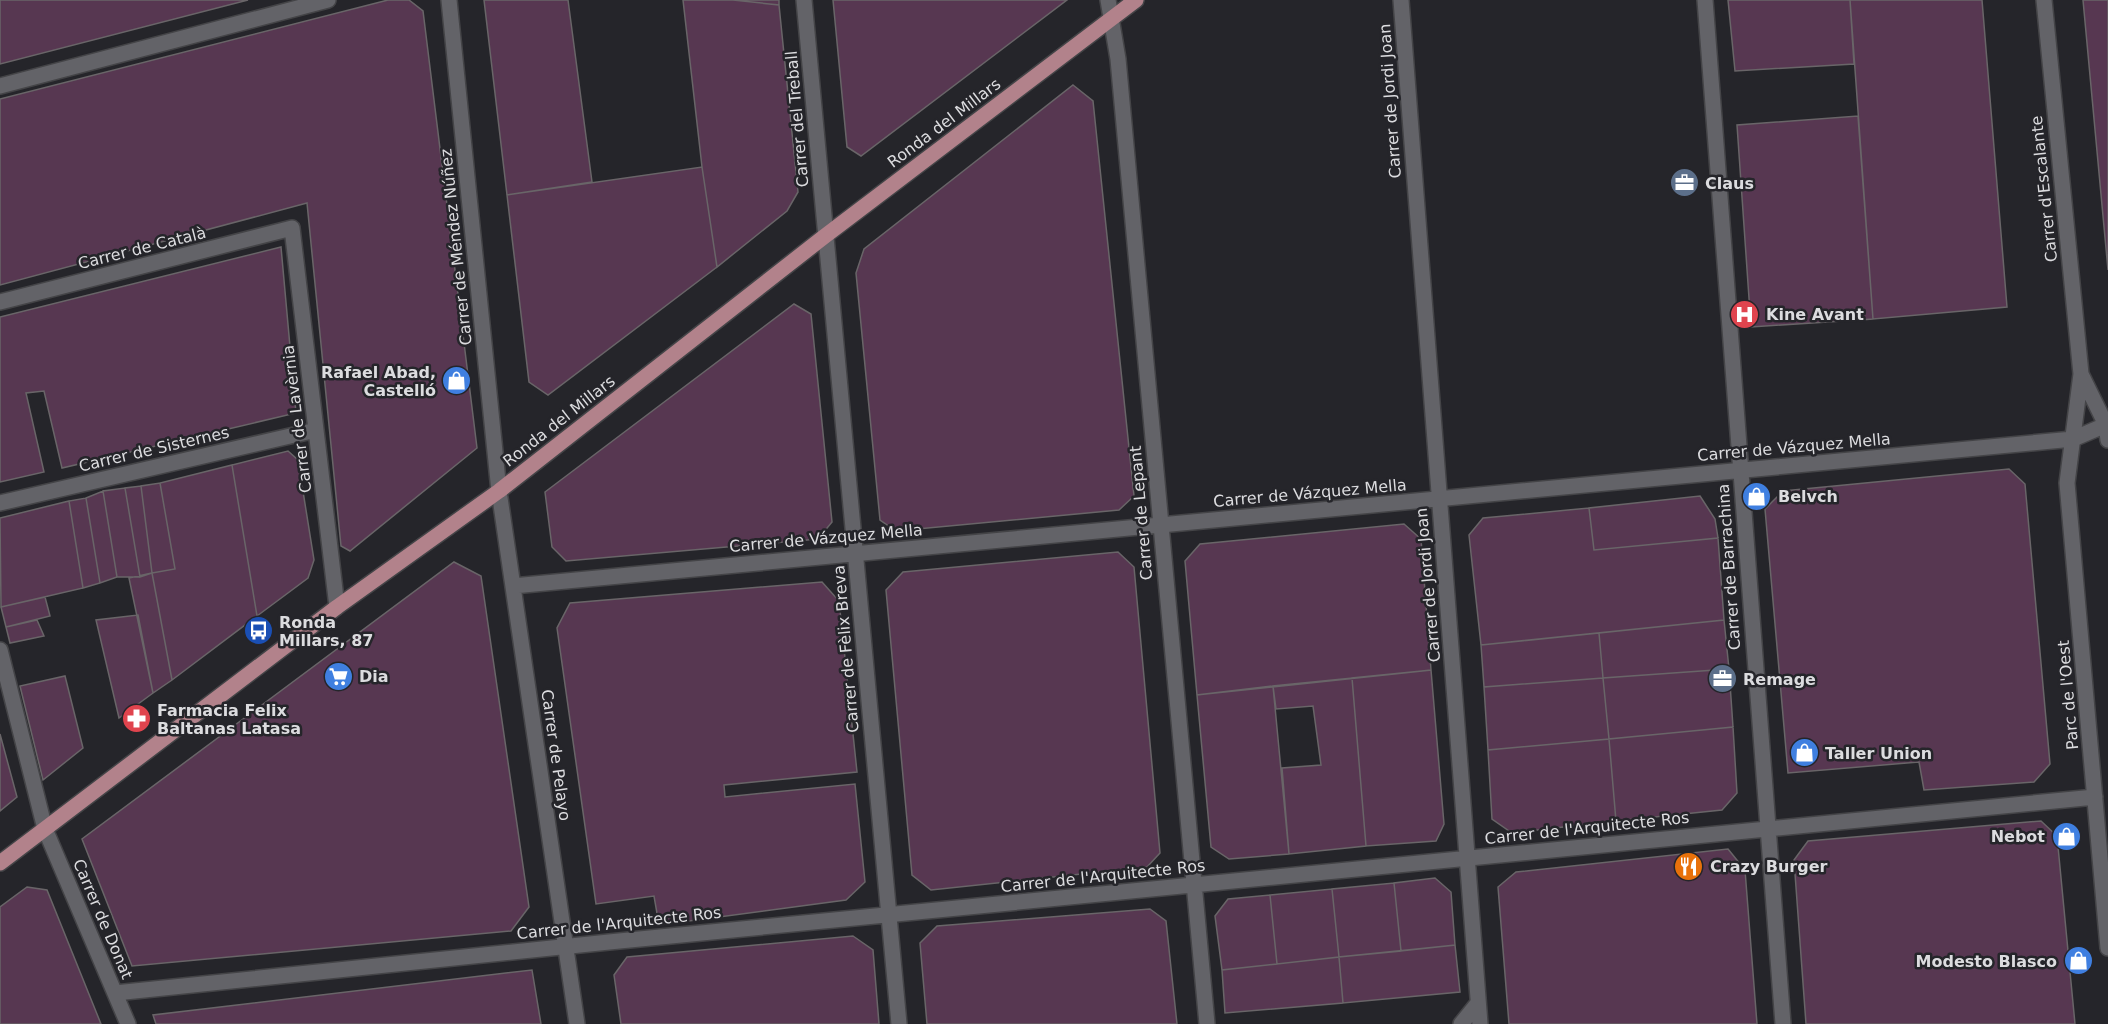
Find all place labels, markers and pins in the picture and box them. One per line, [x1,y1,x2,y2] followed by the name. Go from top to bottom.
[1668,167,1700,199] office icon: Claus
[1705,174,1754,193] place label: Claus
[1729,298,1761,330] hospital icon: Kine Avant
[1766,305,1864,324] place label: Kine Avant
[321,363,436,400] place label: Rafael Abad, Castelló
[441,365,473,397] shop icon: Rafael Abad, Castelló
[1741,480,1773,512] shop icon: Belvch
[1778,487,1838,506] place label: Belvch
[279,613,374,650] place label: Ronda Millars, 87
[242,615,274,647] bus stop icon: Ronda Millars, 87
[322,660,354,692] supermarket icon: Dia
[1706,663,1738,695] office icon: Remage
[359,667,389,686] place label: Dia
[1743,670,1816,689] place label: Remage
[157,701,301,738] place label: Farmacia Felix Baltanas Latasa
[120,703,152,735] pharmacy icon: Farmacia Felix Baltanas Latasa
[1788,737,1820,769] shop icon: Taller Union
[1825,744,1932,763] place label: Taller Union
[2050,820,2082,852] shop icon: Nebot
[1991,827,2045,846] place label: Nebot
[1673,850,1705,882] restaurant icon: Crazy Burger
[1710,857,1828,876] place label: Crazy Burger
[2062,945,2094,977] shop icon: Modesto Blasco
[1916,952,2057,971] place label: Modesto Blasco

